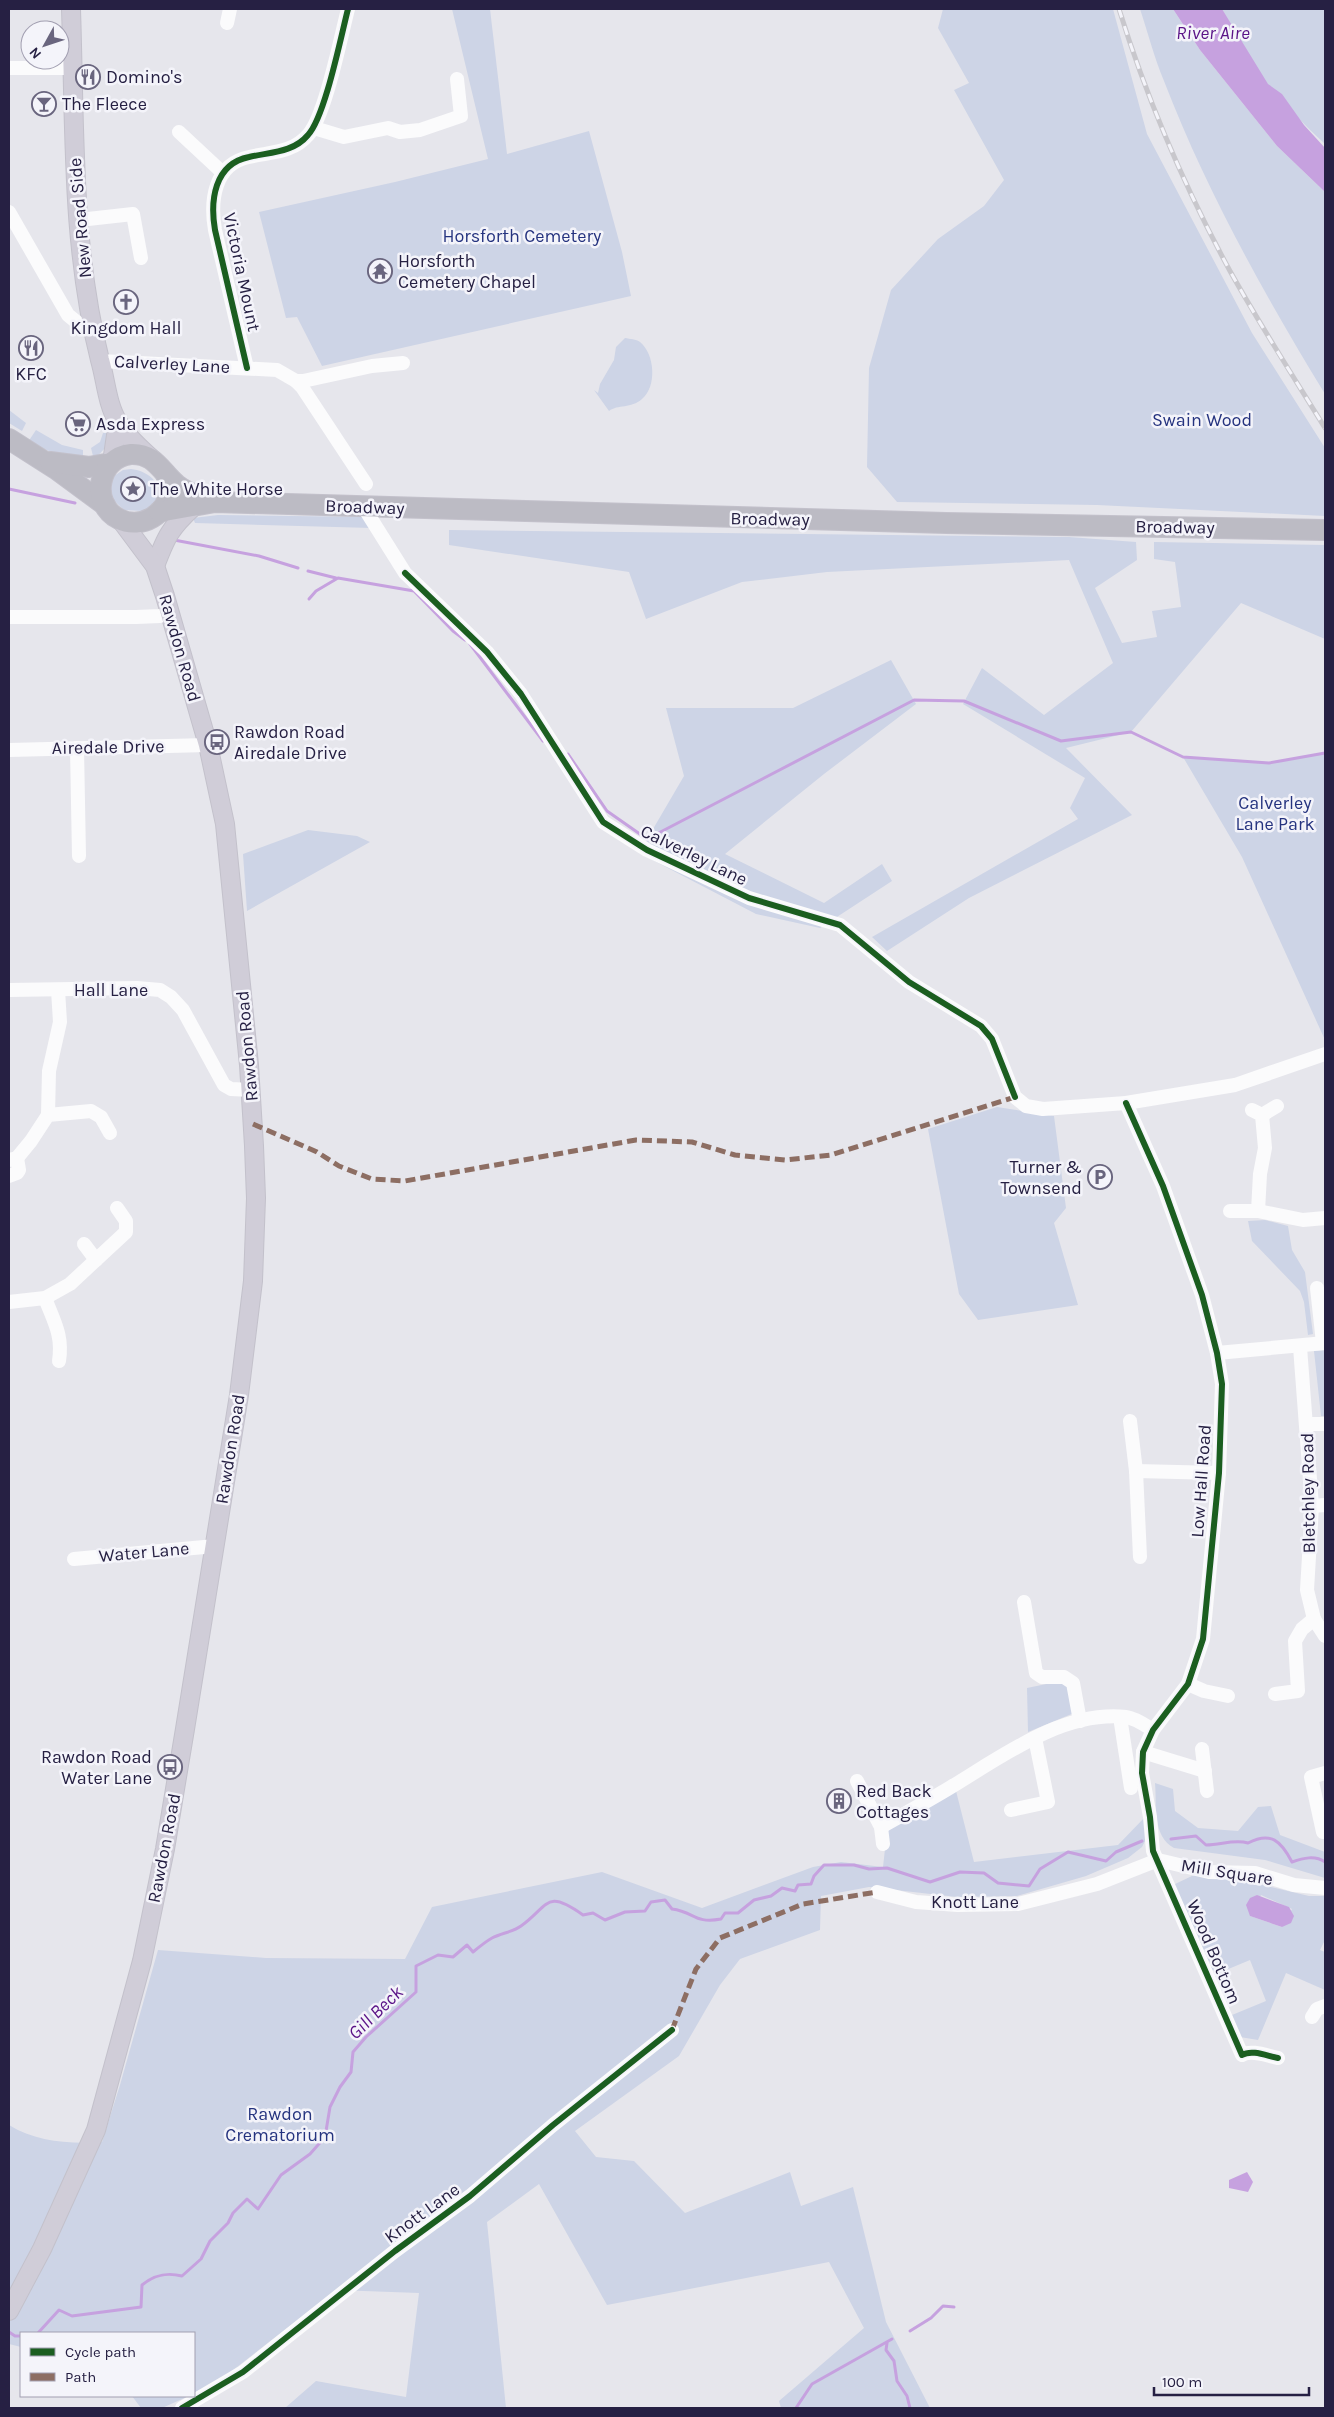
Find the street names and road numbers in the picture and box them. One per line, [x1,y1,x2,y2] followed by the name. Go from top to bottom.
[64,157,96,279] street label: New Road Side
[219,211,265,334] street label: Victoria Mount
[113,350,231,378] street label: Calverley Lane
[325,495,406,519] street label: Broadway
[730,507,811,531] street label: Broadway
[1135,515,1216,539] street label: Broadway
[154,592,206,704] street label: Rawdon Road
[51,735,165,759] street label: Airedale Drive
[637,820,751,890] street label: Calverley Lane
[74,979,148,1001] street label: Hall Lane
[231,990,263,1102] street label: Rawdon Road
[210,1392,250,1506] street label: Rawdon Road
[1186,1424,1216,1538] street label: Low Hall Road
[1296,1432,1320,1554] street label: Bletchley Road
[98,1537,190,1567] street label: Water Lane
[143,1791,185,1905] street label: Rawdon Road
[1179,1854,1275,1890] street label: Mill Square
[931,1891,1019,1913] street label: Knott Lane
[1182,1896,1246,2008] street label: Wood Bottom
[380,2178,464,2248] street label: Knott Lane

